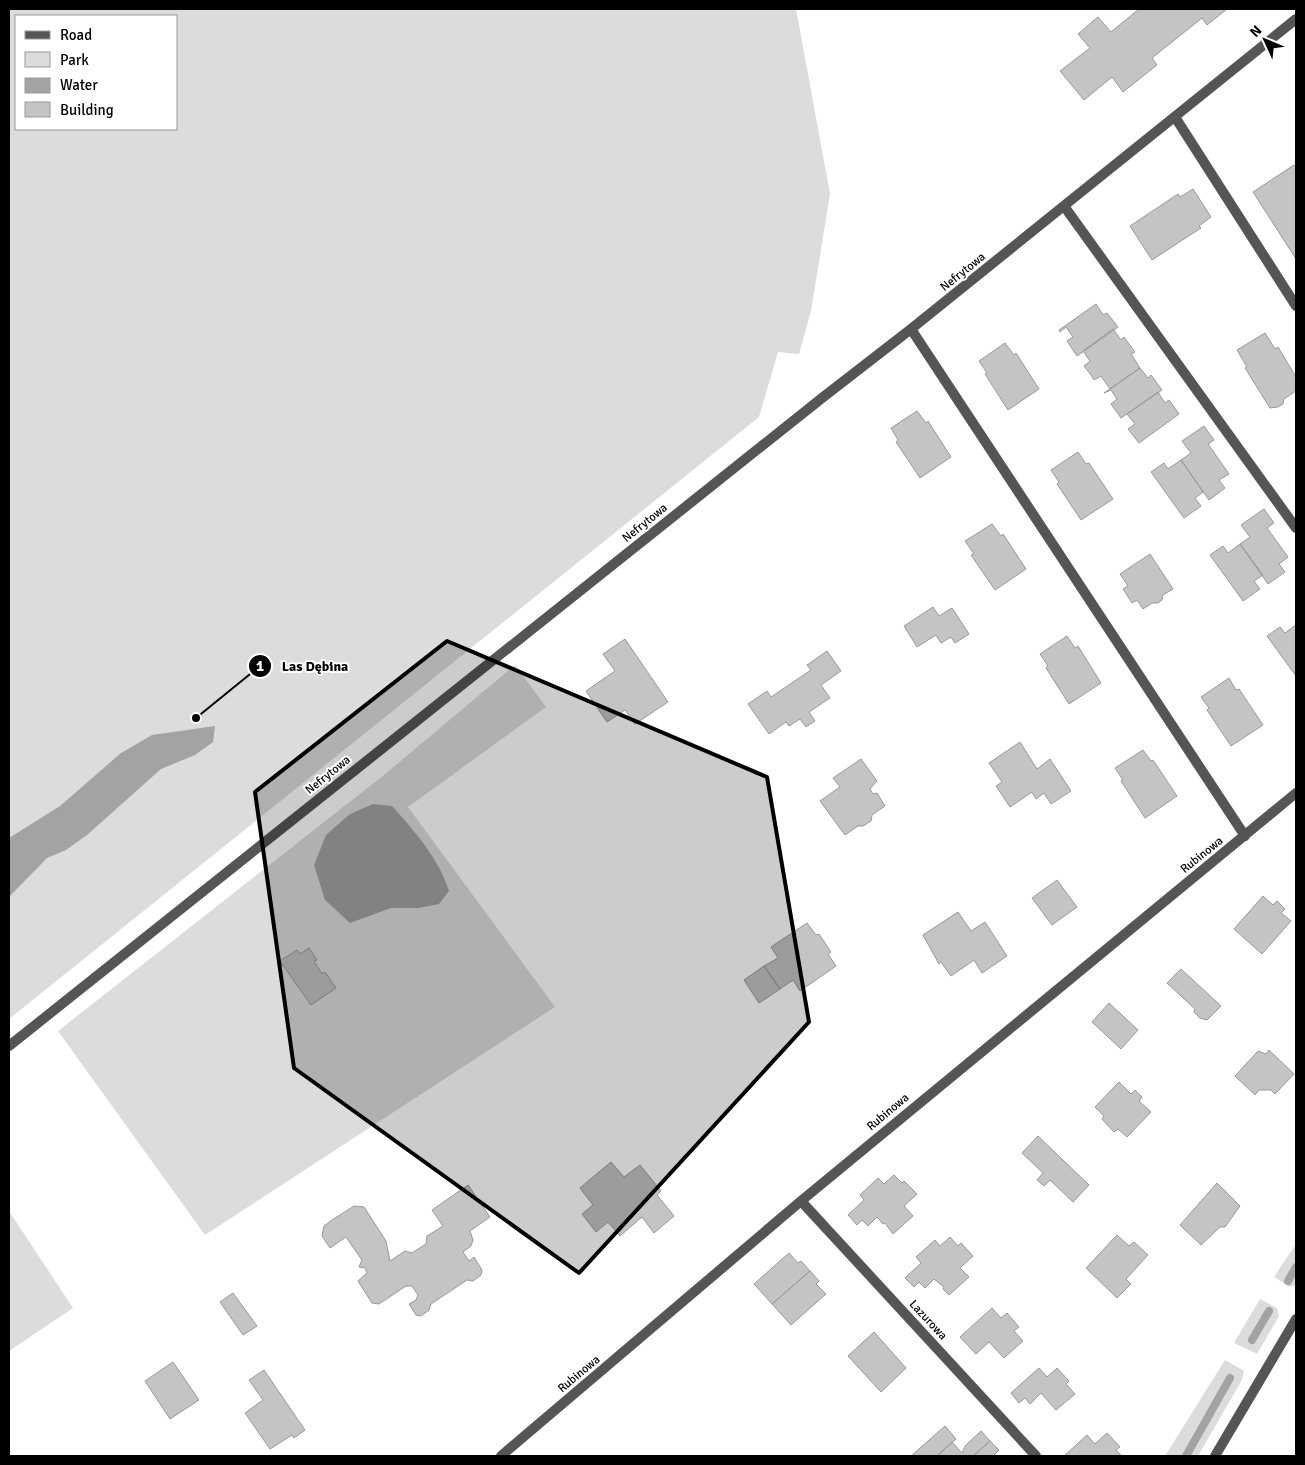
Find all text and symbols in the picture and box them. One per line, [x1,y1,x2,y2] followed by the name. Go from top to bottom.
[15,15,178,130] legend
[1240,15,1290,65] north arrow
[1247,22,1266,41] text: N
[60,26,92,44] text: Road
[60,51,89,69] text: Park
[60,76,98,94] text: Water
[60,101,114,119] text: Building
[937,249,989,295] street label: Nefrytowa
[619,500,671,546] street label: Nefrytowa
[247,651,359,680] callout: Las Dębina
[256,657,264,675] text: 1
[282,658,348,675] text: Las Dębina
[302,752,354,798] street label: Nefrytowa
[1178,833,1226,877] street label: Rubinowa
[864,1090,912,1134] street label: Rubinowa
[906,1297,950,1343] street label: Lazurowa
[555,1352,603,1396] street label: Rubinowa

